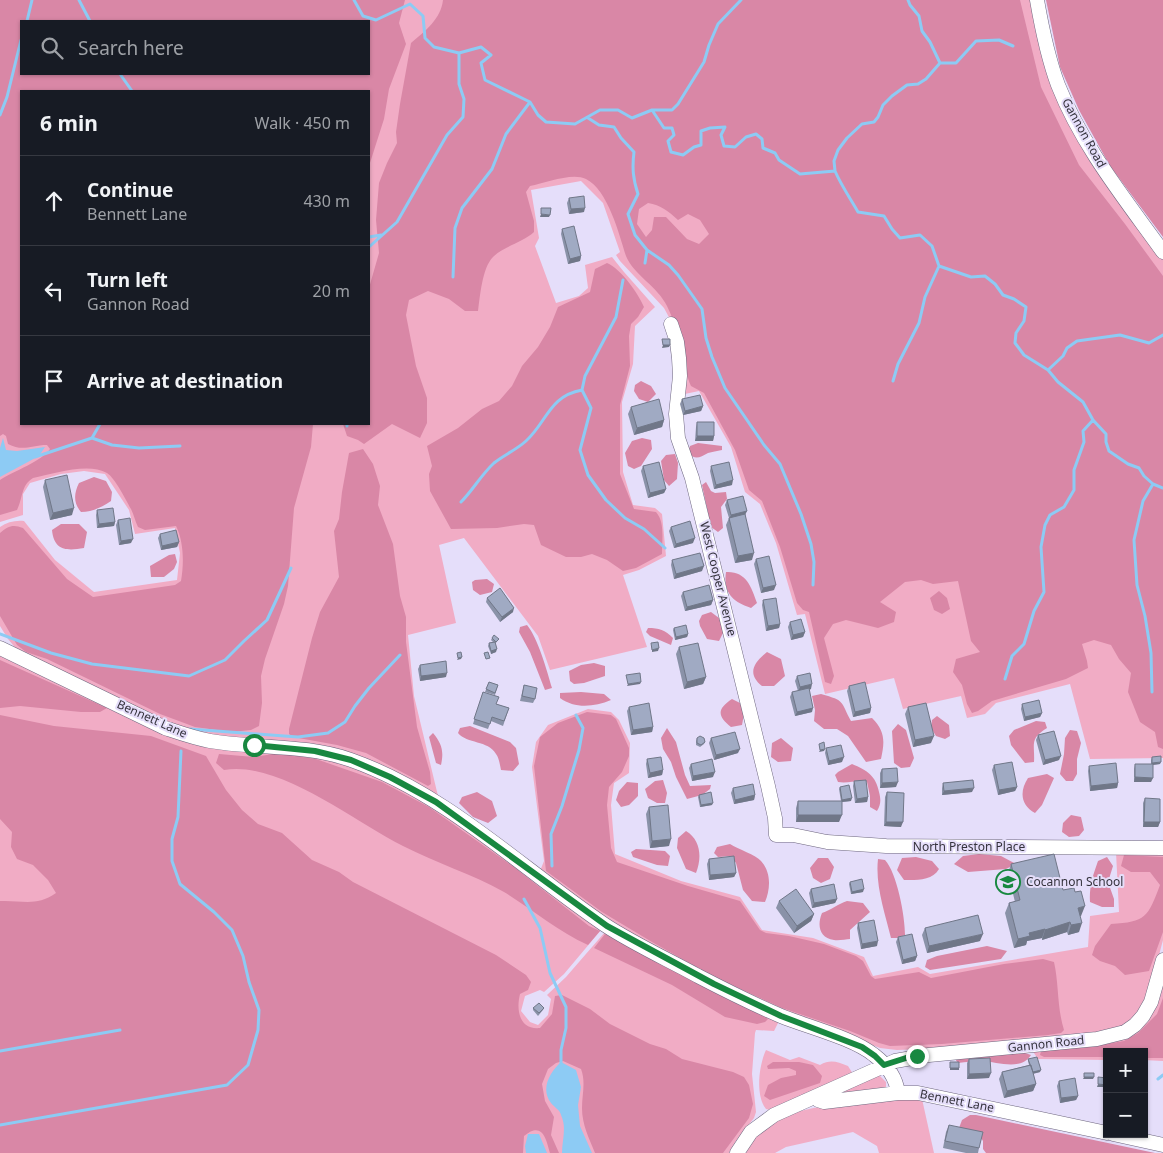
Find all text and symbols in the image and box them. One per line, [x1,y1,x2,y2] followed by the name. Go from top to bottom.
[20,20,370,75] search box
[38,34,66,62] icon: search
[78,35,184,61] text: Search here
[1058,95,1111,171] street label: Gannon Road
[40,109,98,137] text: 6 min
[255,112,350,134] text: Walk · 450 m
[87,177,173,203] text: Continue
[40,187,68,215] icon: ahead
[303,190,350,212] text: 430 m
[87,203,187,225] text: Bennett Lane
[87,267,168,293] text: Turn left
[40,277,68,305] icon: left
[313,280,350,302] text: 20 m
[87,293,190,315] text: Gannon Road
[40,367,68,395] icon: arrive
[87,368,283,394] text: Arrive at destination
[696,520,741,638] street label: West Cooper Avenue
[114,695,190,742] street label: Bennett Lane
[243,734,266,757] route start
[913,838,1025,855] street label: North Preston Place
[995,869,1021,895] school or university icon: Cocannon School
[1026,873,1123,890] place label: Cocannon School
[1007,1031,1085,1056] street label: Gannon Road
[906,1045,929,1068] route end
[1103,1048,1148,1138] map controls
[1103,1048,1148,1093] button: +
[919,1085,996,1116] street label: Bennett Lane
[1103,1093,1148,1138] button: −

